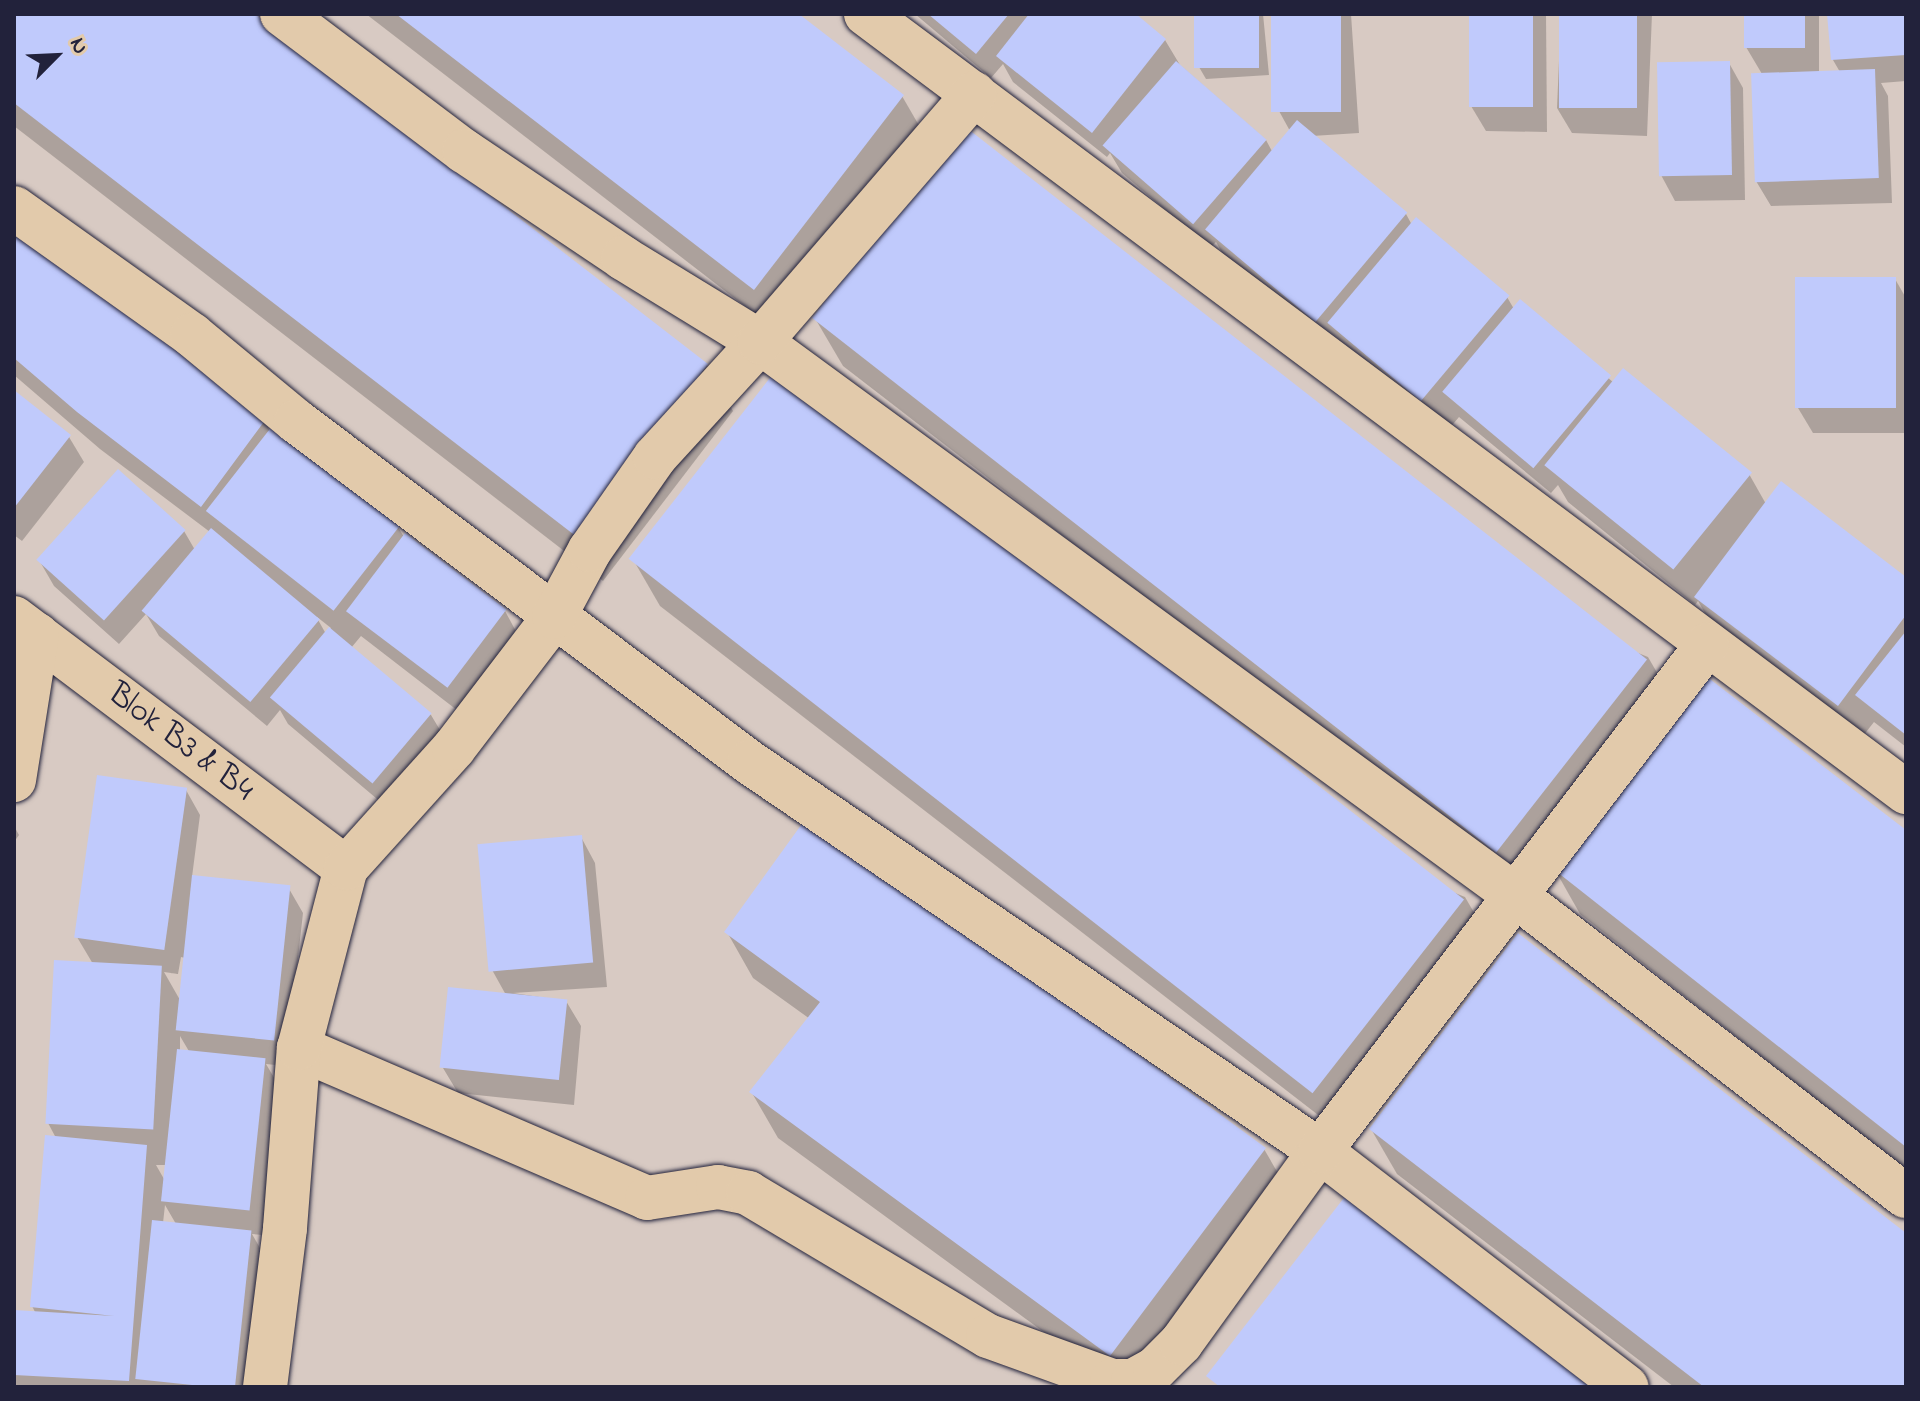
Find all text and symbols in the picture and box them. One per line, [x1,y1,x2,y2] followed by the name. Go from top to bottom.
[16,16,96,96] north arrow
[60,33,96,60] text: N
[99,675,261,811] street label: Blok B3 & B4

